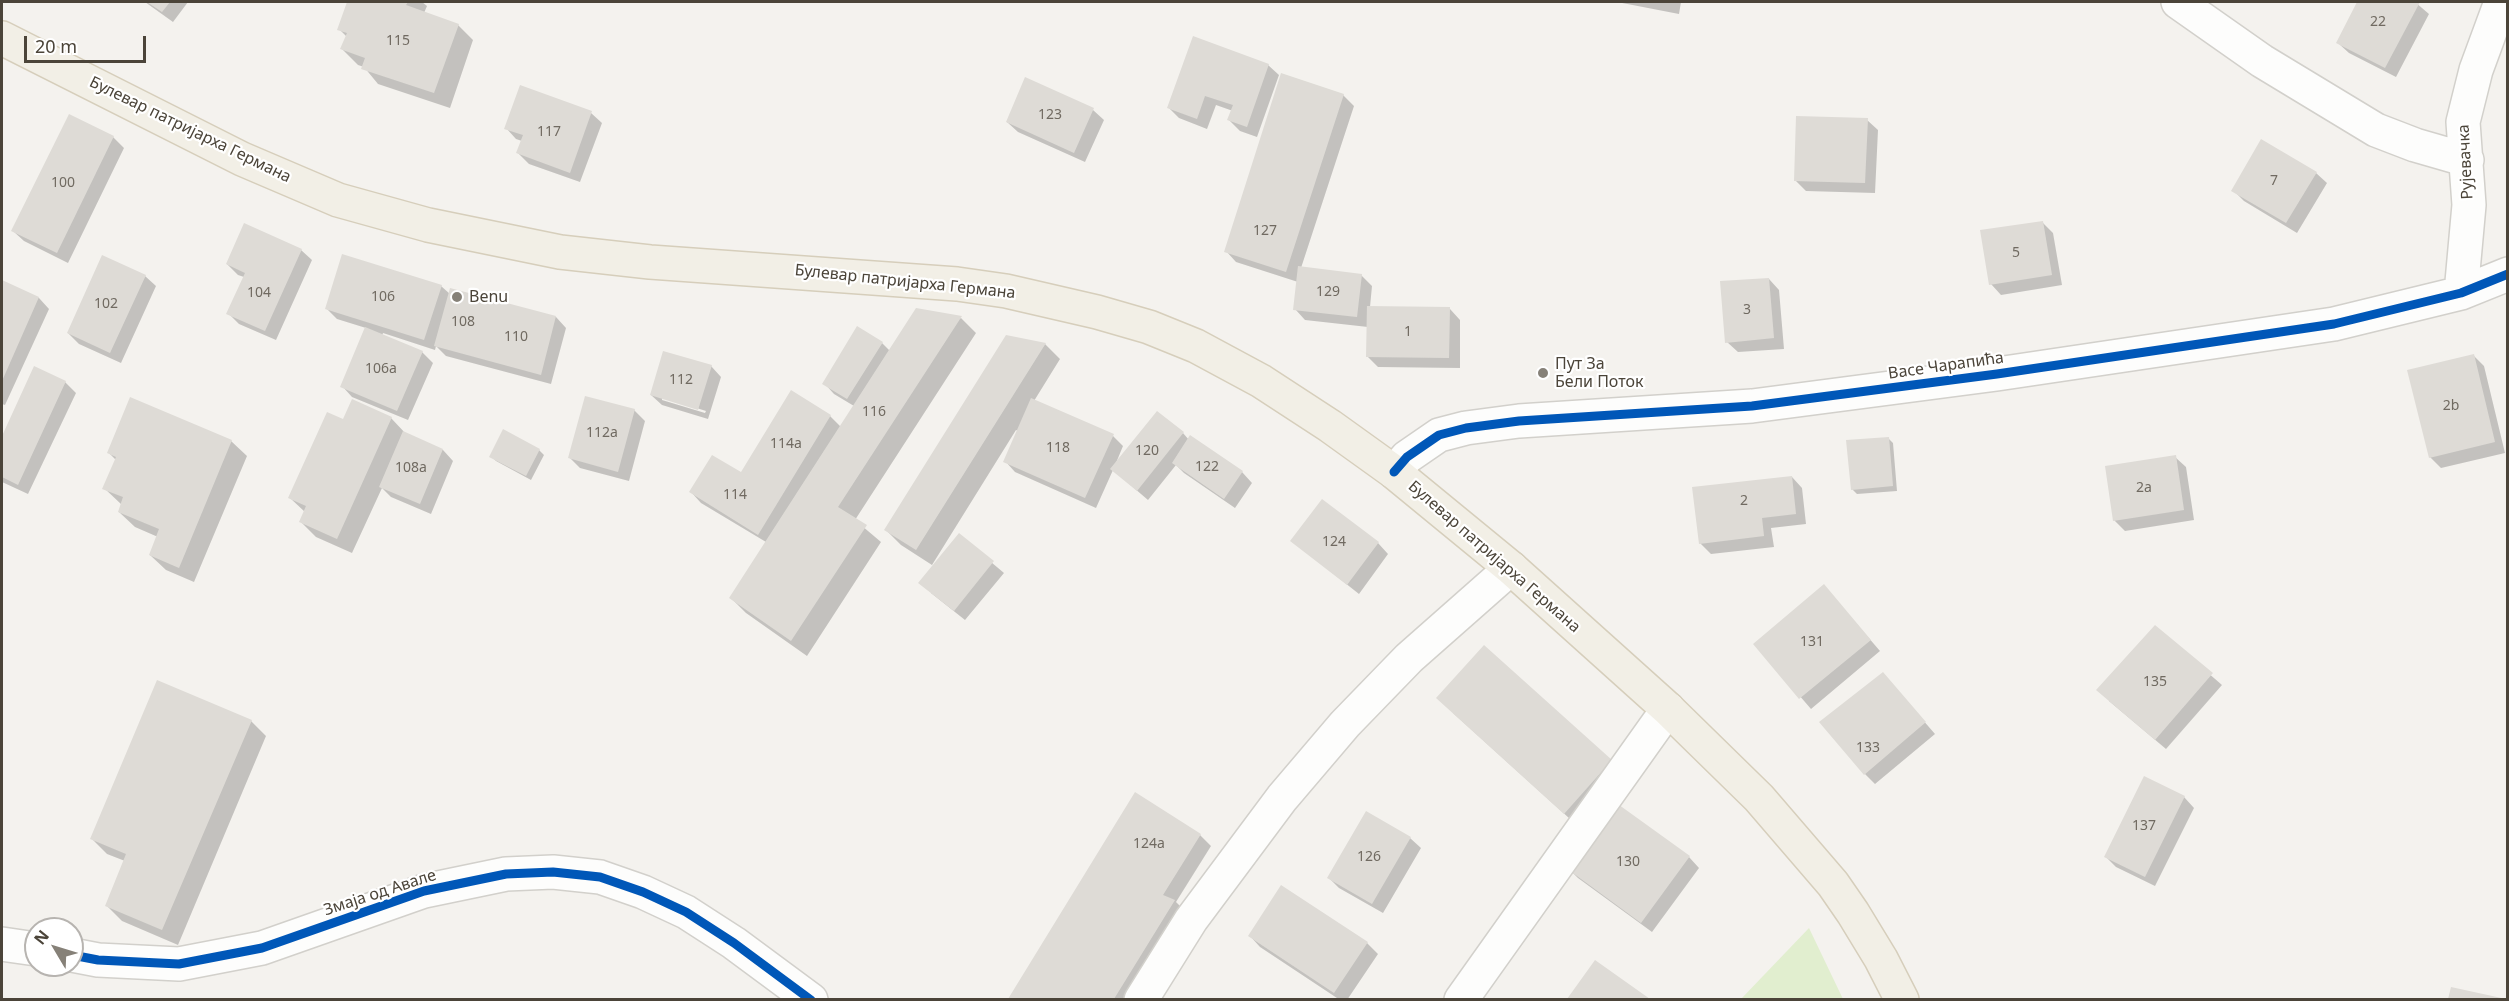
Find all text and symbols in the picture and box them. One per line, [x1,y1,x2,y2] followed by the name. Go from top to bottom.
[2370,14,2386,30] house number: 22
[27,24,148,62] scale bar
[386,33,410,49] house number: 115
[35,34,77,58] text: 20 m
[86,73,294,187] street label: Булевар патријарха Германа
[1038,107,1062,123] house number: 123
[537,124,561,140] house number: 117
[2454,124,2478,200] street label: Рујевачка
[2270,173,2278,189] house number: 7
[51,175,75,191] house number: 100
[1253,223,1277,239] house number: 127
[2012,245,2020,261] house number: 5
[794,261,1016,303] street label: Булевар патријарха Германа
[1316,284,1340,300] house number: 129
[247,285,271,301] house number: 104
[469,287,508,307] place label: Benu
[371,289,395,305] house number: 106
[450,290,464,304] marker: Benu
[94,296,118,312] house number: 102
[1743,302,1751,318] house number: 3
[451,314,475,330] house number: 108
[1404,324,1412,340] house number: 1
[504,329,528,345] house number: 110
[1887,348,2005,384] street label: Васе Чарапића
[1555,354,1643,392] place label: Пут За Бели Поток
[365,361,397,377] house number: 106a
[1536,366,1550,380] marker: Пут За Бели Поток
[669,372,693,388] house number: 112
[2443,398,2459,414] house number: 2b
[862,404,886,420] house number: 116
[586,425,618,441] house number: 112a
[770,436,802,452] house number: 114a
[1046,440,1070,456] house number: 118
[1135,443,1159,459] house number: 120
[1195,459,1219,475] house number: 122
[395,460,427,476] house number: 108a
[1404,477,1584,637] street label: Булевар патријарха Германа
[2136,480,2152,496] house number: 2a
[723,487,747,503] house number: 114
[1740,493,1748,509] house number: 2
[1322,534,1346,550] house number: 124
[1800,634,1824,650] house number: 131
[2143,674,2167,690] house number: 135
[1856,740,1880,756] house number: 133
[2132,818,2156,834] house number: 137
[1133,836,1165,852] house number: 124a
[1357,849,1381,865] house number: 126
[1616,854,1640,870] house number: 130
[321,866,439,920] street label: Змаја од Авале
[24,917,84,977] north arrow
[29,925,54,949] text: N

